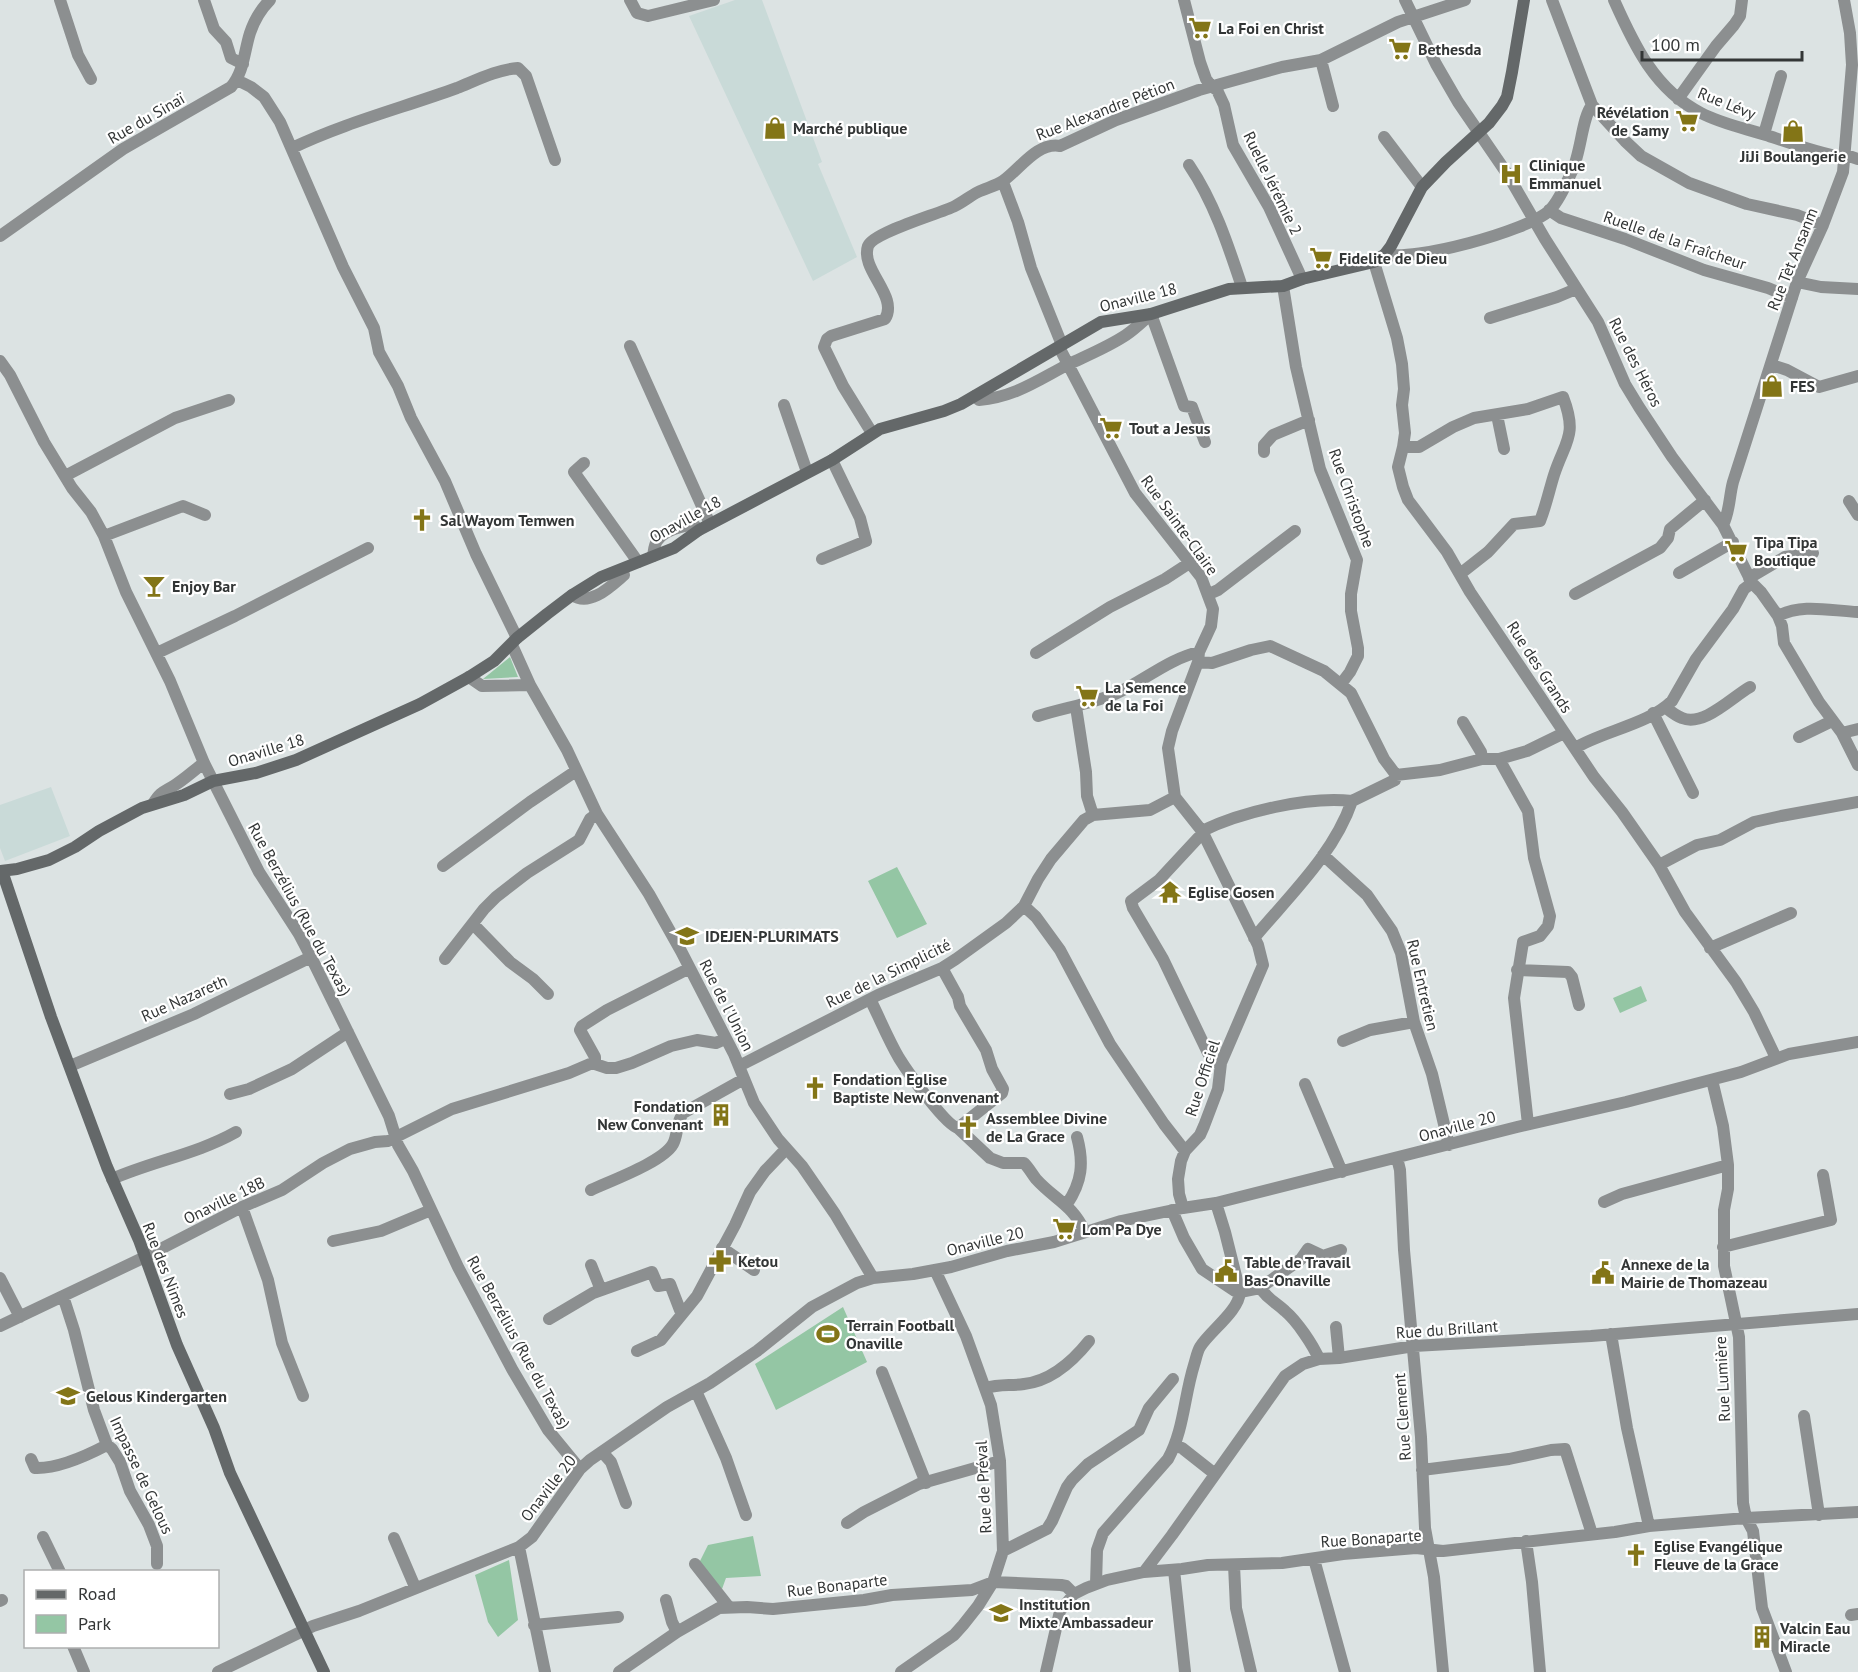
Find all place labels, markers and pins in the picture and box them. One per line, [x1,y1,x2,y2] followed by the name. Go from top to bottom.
[1187,15,1213,41] supermarket icon: La Foi en Christ
[1218,18,1324,38] place label: La Foi en Christ
[1387,36,1413,62] supermarket icon: Bethesda
[1418,39,1481,59] place label: Bethesda
[1597,102,1669,140] place label: Révélation de Samy
[1674,108,1700,134] supermarket icon: Révélation de Samy
[762,115,788,141] shop icon: Marché publique
[793,118,907,138] place label: Marché publique
[1780,118,1806,144] shop icon: JiJi Boulangerie
[1739,146,1846,166] place label: JiJi Boulangerie
[1529,155,1602,193] place label: Clinique Emmanuel
[1498,161,1524,187] hospital icon: Clinique Emmanuel
[1308,245,1334,271] supermarket icon: Fidelite de Dieu
[1339,248,1447,268] place label: Fidelite de Dieu
[1759,373,1785,399] shop icon: FES
[1790,376,1815,396] place label: FES
[1098,415,1124,441] supermarket icon: Tout a Jesus
[1129,418,1211,438] place label: Tout a Jesus
[409,507,435,533] church icon: Sal Wayom Temwen
[440,510,575,530] place label: Sal Wayom Temwen
[1754,532,1817,570] place label: Tipa Tipa Boutique
[1723,538,1749,564] supermarket icon: Tipa Tipa Boutique
[141,573,167,599] bar icon: Enjoy Bar
[172,576,236,596] place label: Enjoy Bar
[1105,677,1186,715] place label: La Semence de la Foi
[1074,683,1100,709] supermarket icon: La Semence de la Foi
[1157,879,1183,905] temple icon: Eglise Gosen
[1188,882,1275,902] place label: Eglise Gosen
[674,923,700,949] school or university icon: IDEJEN-PLURIMATS
[705,926,839,946] place label: IDEJEN-PLURIMATS
[833,1069,1000,1107] place label: Fondation Eglise Baptiste New Convenant
[802,1075,828,1101] church icon: Fondation Eglise Baptiste New Convenant
[597,1096,703,1134] place label: Fondation New Convenant
[708,1102,734,1128] building icon: Fondation New Convenant
[986,1108,1107,1146] place label: Assemblee Divine de La Grace
[955,1114,981,1140] church icon: Assemblee Divine de La Grace
[1051,1216,1077,1242] supermarket icon: Lom Pa Dye
[1082,1219,1162,1239] place label: Lom Pa Dye
[707,1248,733,1274] pharmacy icon: Ketou
[738,1251,778,1271] place label: Ketou
[1244,1252,1351,1290] place label: Table de Travail Bas-Onaville
[1621,1254,1767,1292] place label: Annexe de la Mairie de Thomazeau
[1213,1258,1239,1284] public building icon: Table de Travail Bas-Onaville
[1590,1260,1616,1286] public building icon: Annexe de la Mairie de Thomazeau
[846,1315,955,1353] place label: Terrain Football Onaville
[815,1321,841,1347] sports icon: Terrain Football Onaville
[55,1383,81,1409] school or university icon: Gelous Kindergarten
[86,1386,227,1406] place label: Gelous Kindergarten
[1654,1536,1783,1574] place label: Eglise Evangélique Fleuve de la Grace
[1623,1542,1649,1568] church icon: Eglise Evangélique Fleuve de la Grace
[1019,1594,1153,1632] place label: Institution Mixte Ambassadeur
[988,1600,1014,1626] school or university icon: Institution Mixte Ambassadeur
[1779,1618,1850,1656] place label: Valcin Eau Miracle
[1749,1624,1775,1650] building icon: Valcin Eau Miracle

